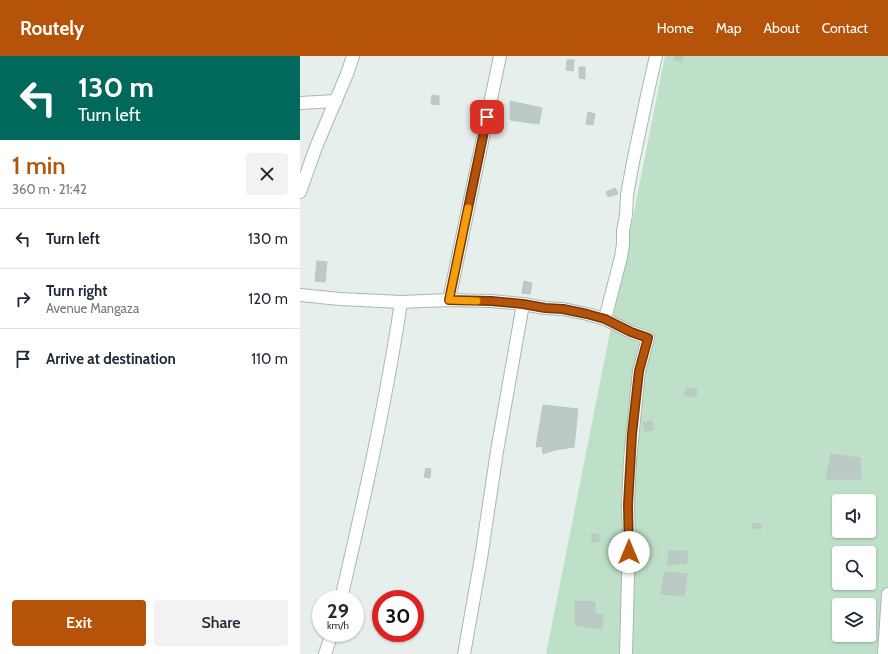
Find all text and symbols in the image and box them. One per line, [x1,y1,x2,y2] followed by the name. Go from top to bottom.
[20,17,84,40] text: Routely
[657,19,694,37] text: Home
[716,19,741,37] text: Map
[763,19,800,37] text: About
[822,19,868,37] text: Contact
[78,70,154,104] text: 130 m
[12,72,64,124] icon: left
[470,100,504,134] pin
[78,104,141,126] text: Turn left
[476,106,498,128] icon: arrive
[12,151,66,180] text: 1 min
[246,153,288,195] button: close
[12,181,87,197] text: 360 m · 21:42
[12,228,34,250] icon: left
[46,230,100,248] text: Turn left
[248,230,288,248] text: 130 m
[46,282,107,300] text: Turn right
[12,288,34,310] icon: right
[248,290,288,308] text: 120 m
[46,300,139,316] text: Avenue Mangaza
[12,348,34,370] icon: arrive
[46,350,176,368] text: Arrive at destination
[251,350,288,368] text: 110 m
[832,494,876,642] map controls
[832,494,876,538] button: sound
[608,531,650,573] position arrow
[832,546,876,590] button: search
[372,590,424,642] speed limit sign: 30
[832,598,876,642] button: layers
[327,599,349,623] text: 29
[12,600,146,646] button: Exit
[154,600,288,646] button: Share
[327,619,349,632] text: km/h

